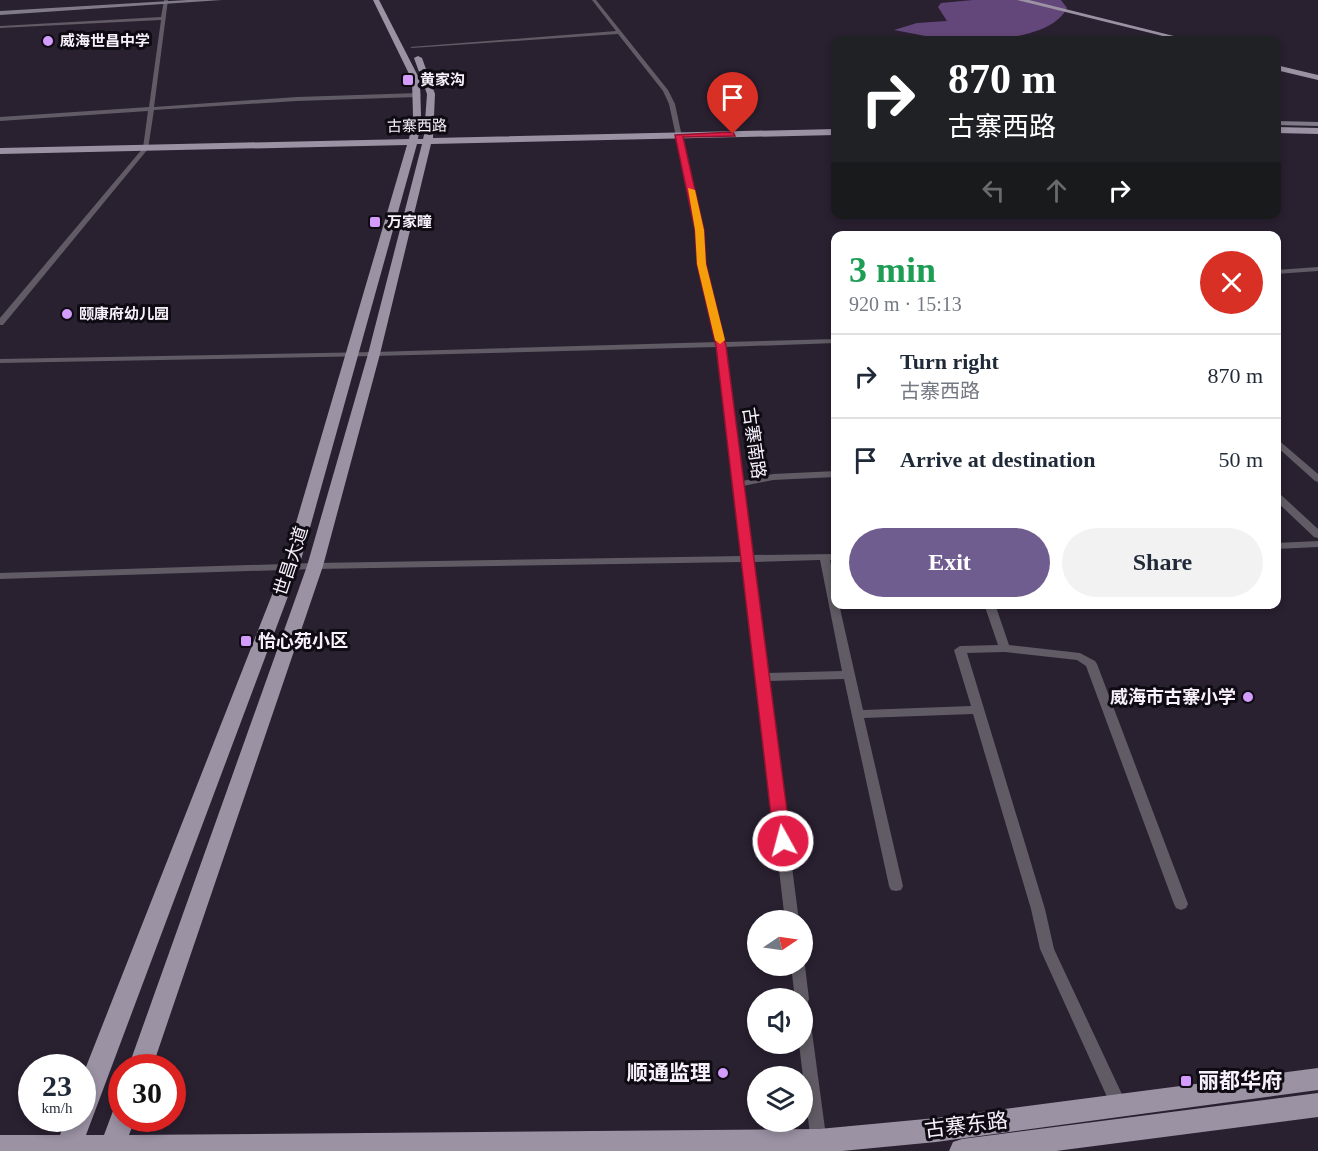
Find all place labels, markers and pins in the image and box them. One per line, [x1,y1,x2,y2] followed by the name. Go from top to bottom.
[60,32,150,49] place label: 威海世昌中学
[41,34,55,48] marker: 威海世昌中学
[420,72,465,88] place label: 黄家沟
[707,72,758,134] pin
[401,73,415,87] marker: 黄家沟
[387,214,432,230] place label: 万家疃
[368,215,382,229] marker: 万家疃
[79,305,169,322] place label: 颐康府幼儿园
[60,307,74,321] marker: 颐康府幼儿园
[258,631,348,651] place label: 怡心苑小区
[239,634,253,648] marker: 怡心苑小区
[1110,687,1236,707] place label: 威海市古寨小学
[1241,690,1255,704] marker: 威海市古寨小学
[627,1061,711,1085] place label: 顺通监理
[716,1066,730,1080] marker: 顺通监理
[1198,1069,1282,1093] place label: 丽都华府
[1179,1074,1193,1088] marker: 丽都华府

